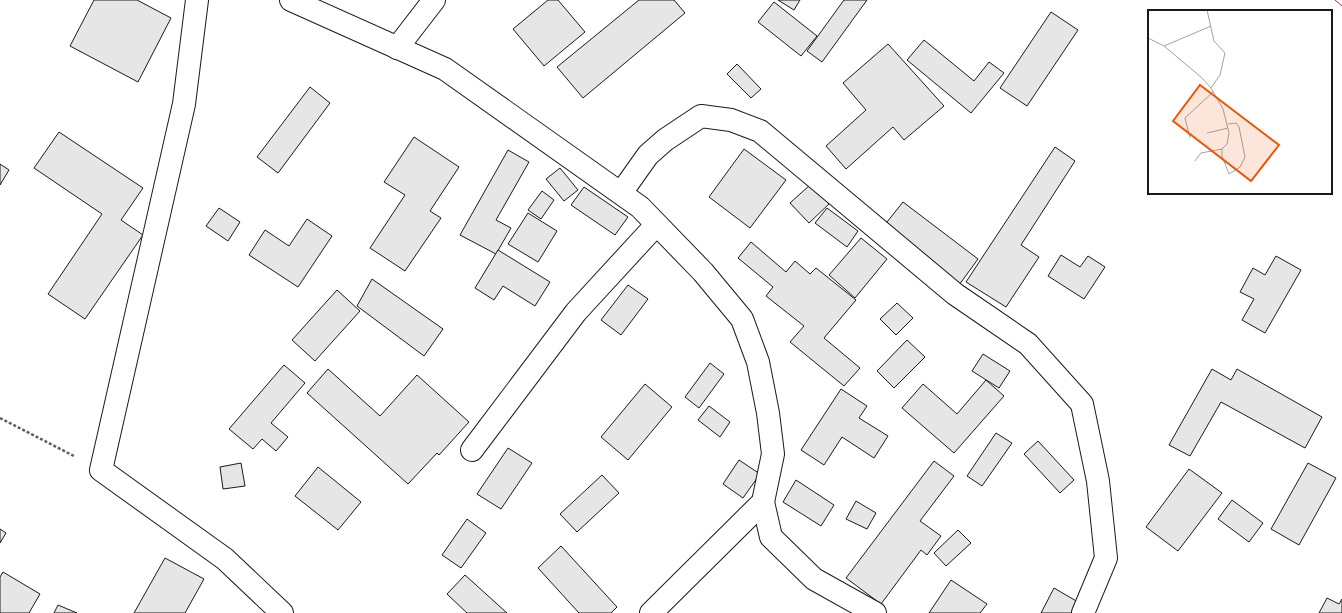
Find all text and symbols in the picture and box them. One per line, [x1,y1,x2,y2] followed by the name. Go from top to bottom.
[1148,10,1332,194] inset map

